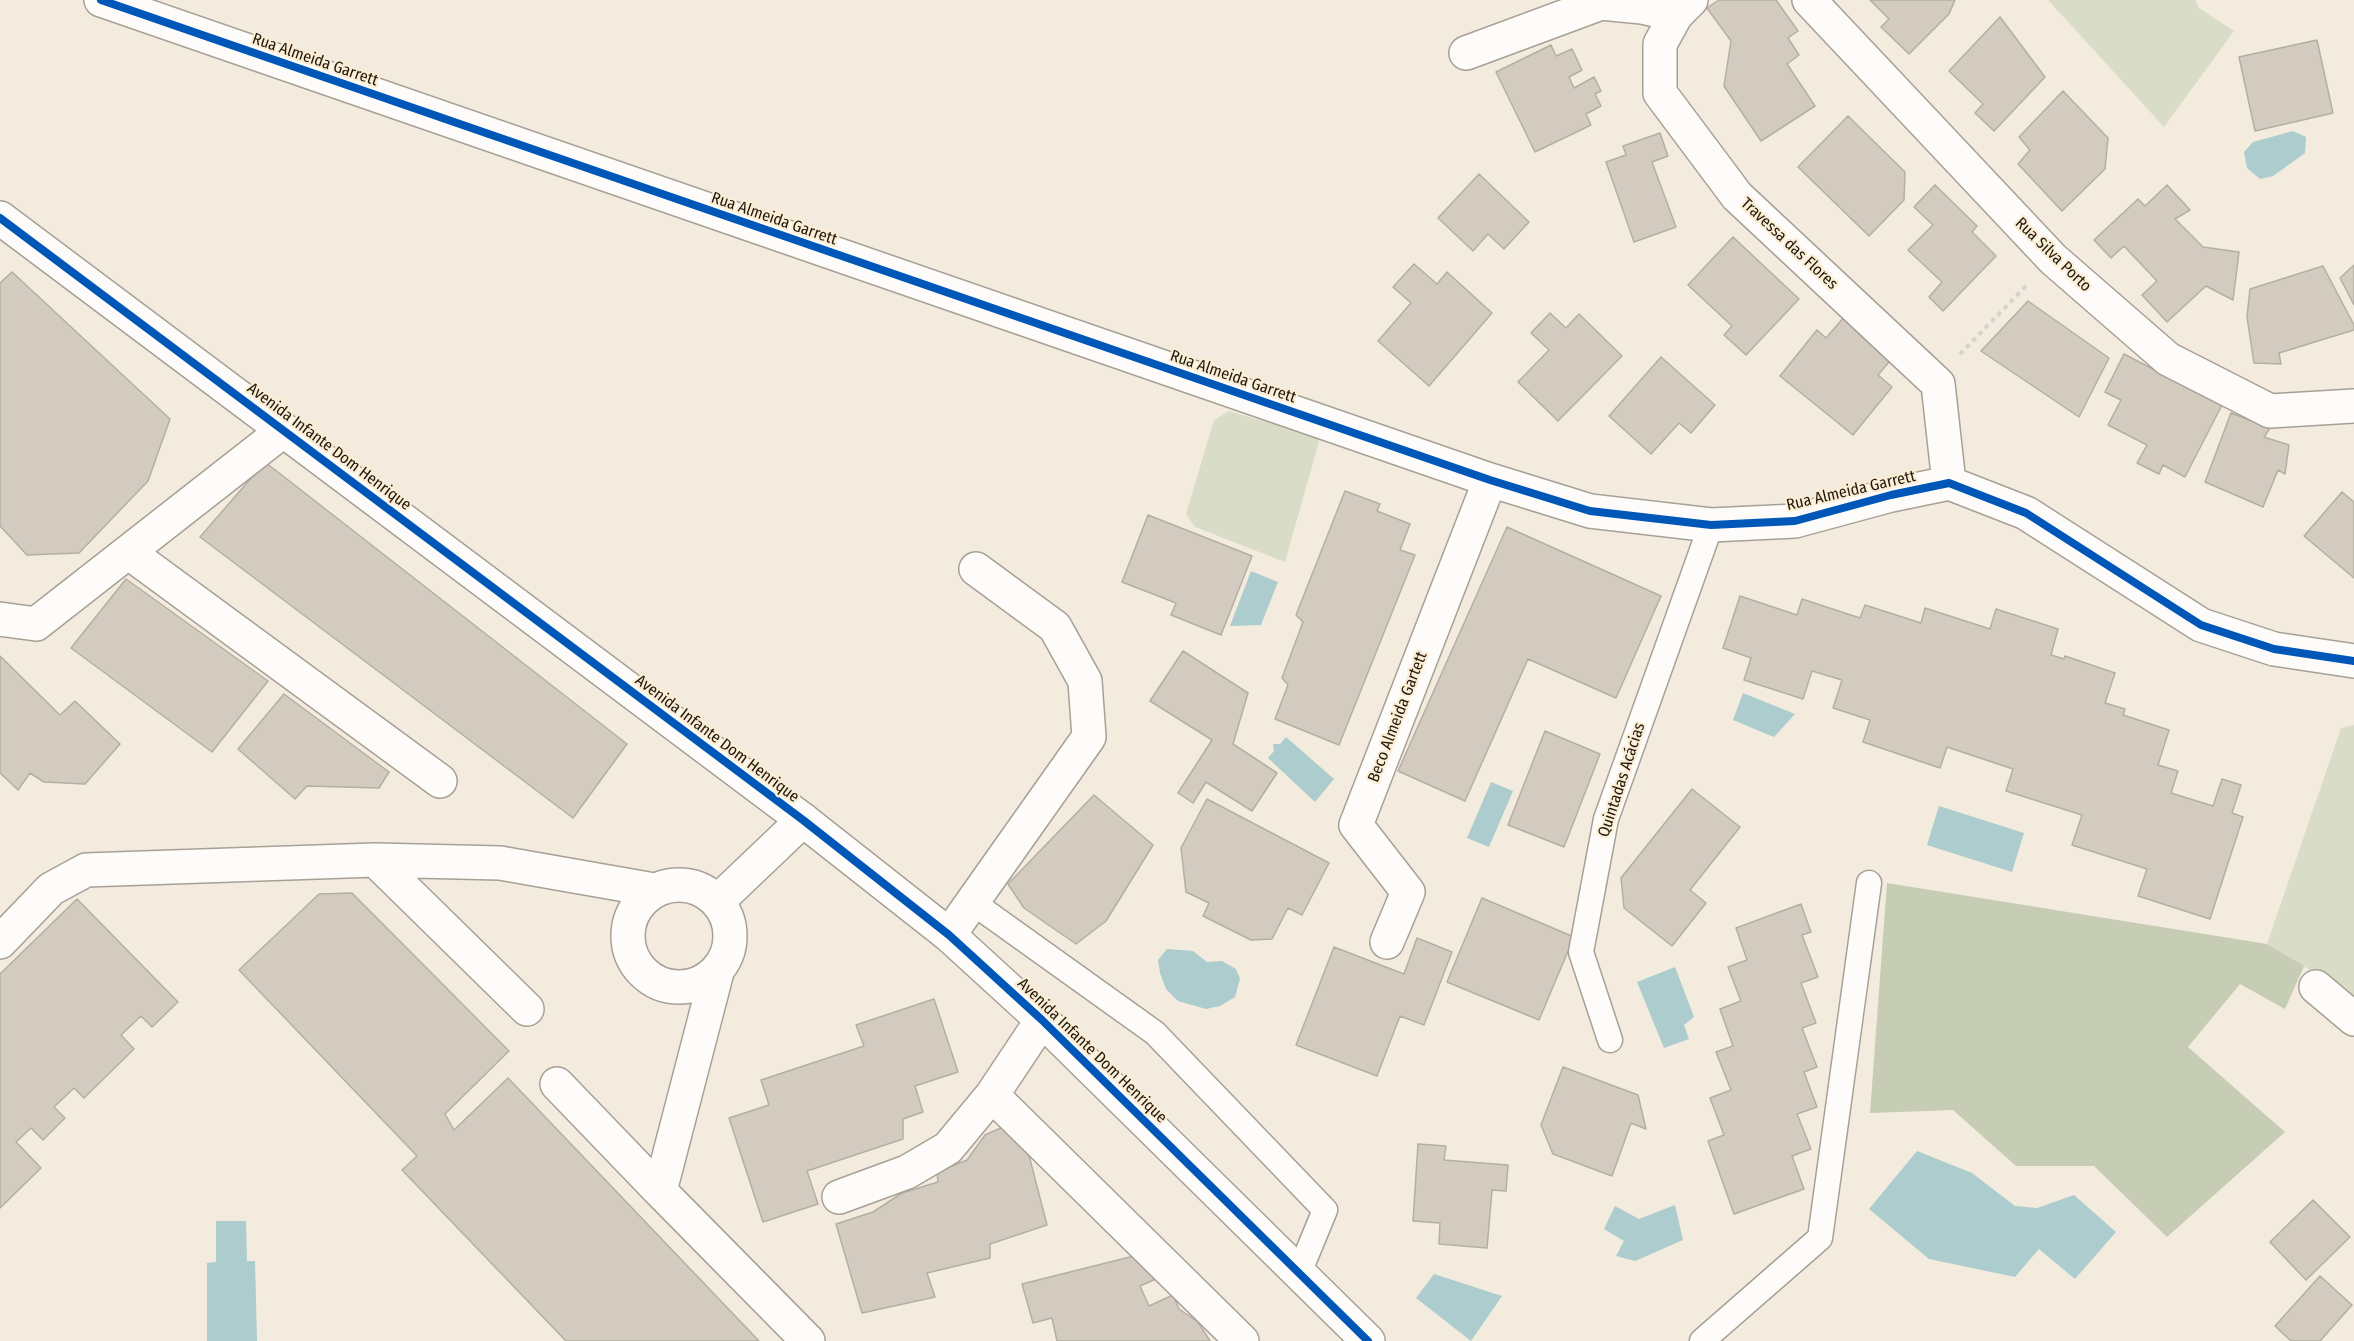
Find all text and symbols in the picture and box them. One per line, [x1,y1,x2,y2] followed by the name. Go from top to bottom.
[250,29,380,91] street label: Rua Almeida Garrett
[709,188,839,250] street label: Rua Almeida Garrett
[1736,194,1842,294] street label: Travessa das Flores
[2011,214,2095,296] street label: Rua Silva Porto
[1168,346,1298,408] street label: Rua Almeida Garrett
[243,379,415,515] street label: Avenida Infante Dom Henrique
[1785,467,1917,515] street label: Rua Almeida Garrett
[1364,649,1432,785] street label: Beco Almeida Gartett
[631,671,803,807] street label: Avenida Infante Dom Henrique
[1594,720,1650,840] street label: Quintadas Acácias
[1013,974,1171,1128] street label: Avenida Infante Dom Henrique

